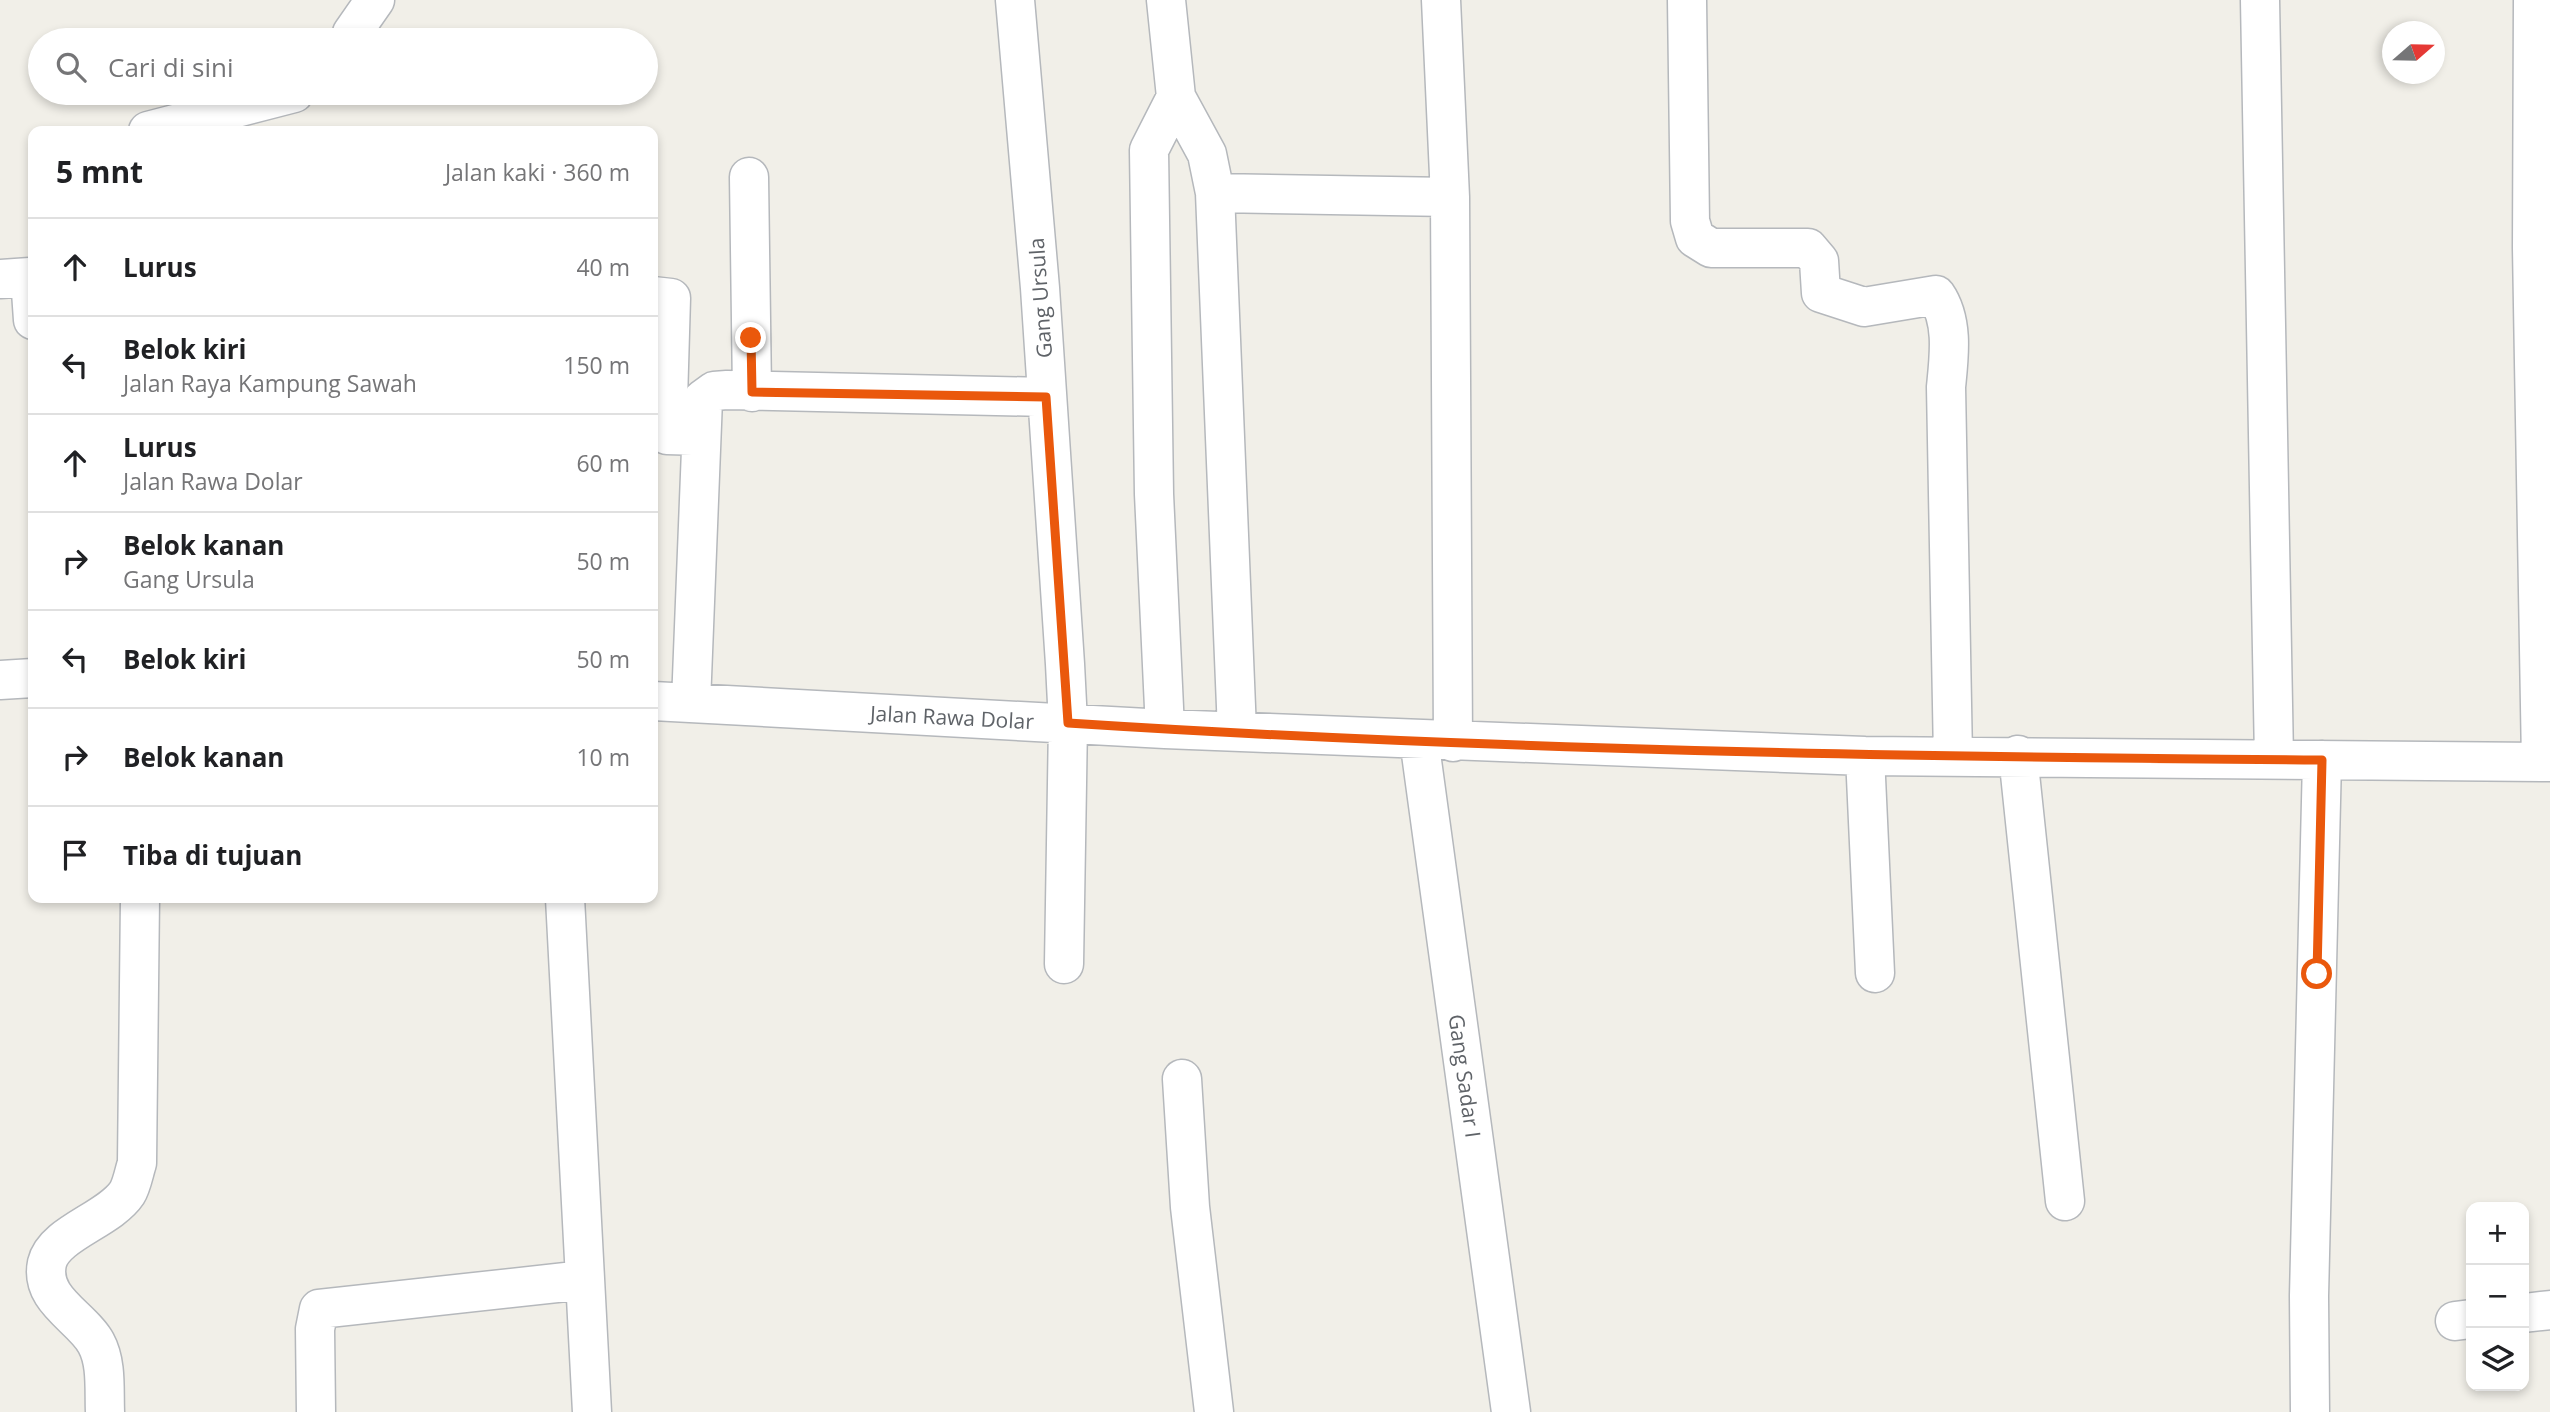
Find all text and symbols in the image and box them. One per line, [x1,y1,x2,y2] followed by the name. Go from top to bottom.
[2382,21,2445,84] north arrow
[28,28,658,105] search box
[52,48,90,86] icon: search
[108,49,233,85] text: Cari di sini
[56,151,143,192] text: 5 mnt
[445,156,630,188] text: Jalan kaki · 360 m
[1022,237,1058,359] street label: Gang Ursula
[56,248,94,286] icon: ahead
[123,249,197,285] text: Lurus
[576,251,630,283] text: 40 m
[735,322,766,353] route end
[123,331,247,367] text: Belok kiri
[56,346,94,384] icon: left
[563,349,630,381] text: 150 m
[123,367,417,399] text: Jalan Raya Kampung Sawah
[123,429,197,465] text: Lurus
[56,444,94,482] icon: ahead
[576,447,630,479] text: 60 m
[123,465,303,497] text: Jalan Rawa Dolar
[123,527,284,563] text: Belok kanan
[56,542,94,580] icon: right
[576,545,630,577] text: 50 m
[123,563,255,595] text: Gang Ursula
[56,640,94,678] icon: left
[123,641,247,677] text: Belok kiri
[576,643,630,675] text: 50 m
[867,699,1035,735] street label: Jalan Rawa Dolar
[56,738,94,776] icon: right
[123,739,284,775] text: Belok kanan
[576,741,630,773] text: 10 m
[56,836,94,874] icon: arrive
[123,837,302,873] text: Tiba di tujuan
[2301,958,2332,989] route start
[1442,1013,1488,1139] street label: Gang Sadar I
[2466,1202,2529,1391] map controls
[2466,1202,2529,1265] button: +
[2466,1265,2529,1328] button: −
[2466,1328,2529,1391] button: layers

